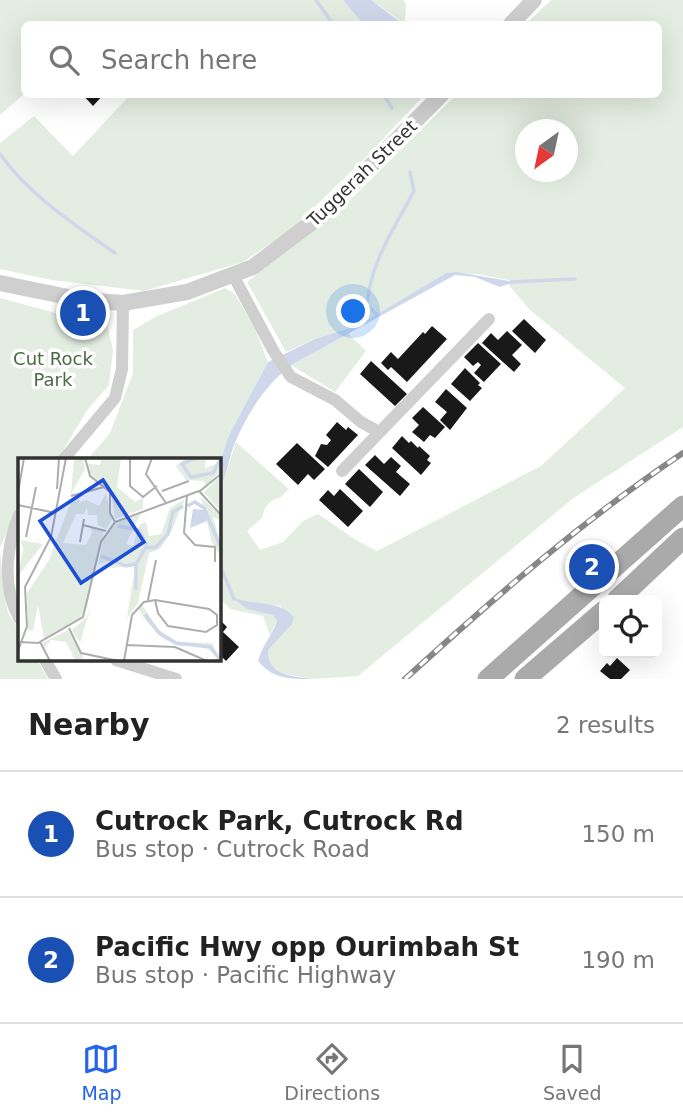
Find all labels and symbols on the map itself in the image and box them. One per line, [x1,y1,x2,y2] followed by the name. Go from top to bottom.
[302,115,421,231] street label: Tuggerah Street
[515,119,578,182] north arrow
[60,287,106,339] pin: 1
[336,294,370,328] your location
[13,348,93,390] park label: Cut Rock Park
[18,458,220,662] inset map
[569,541,615,593] pin: 2

